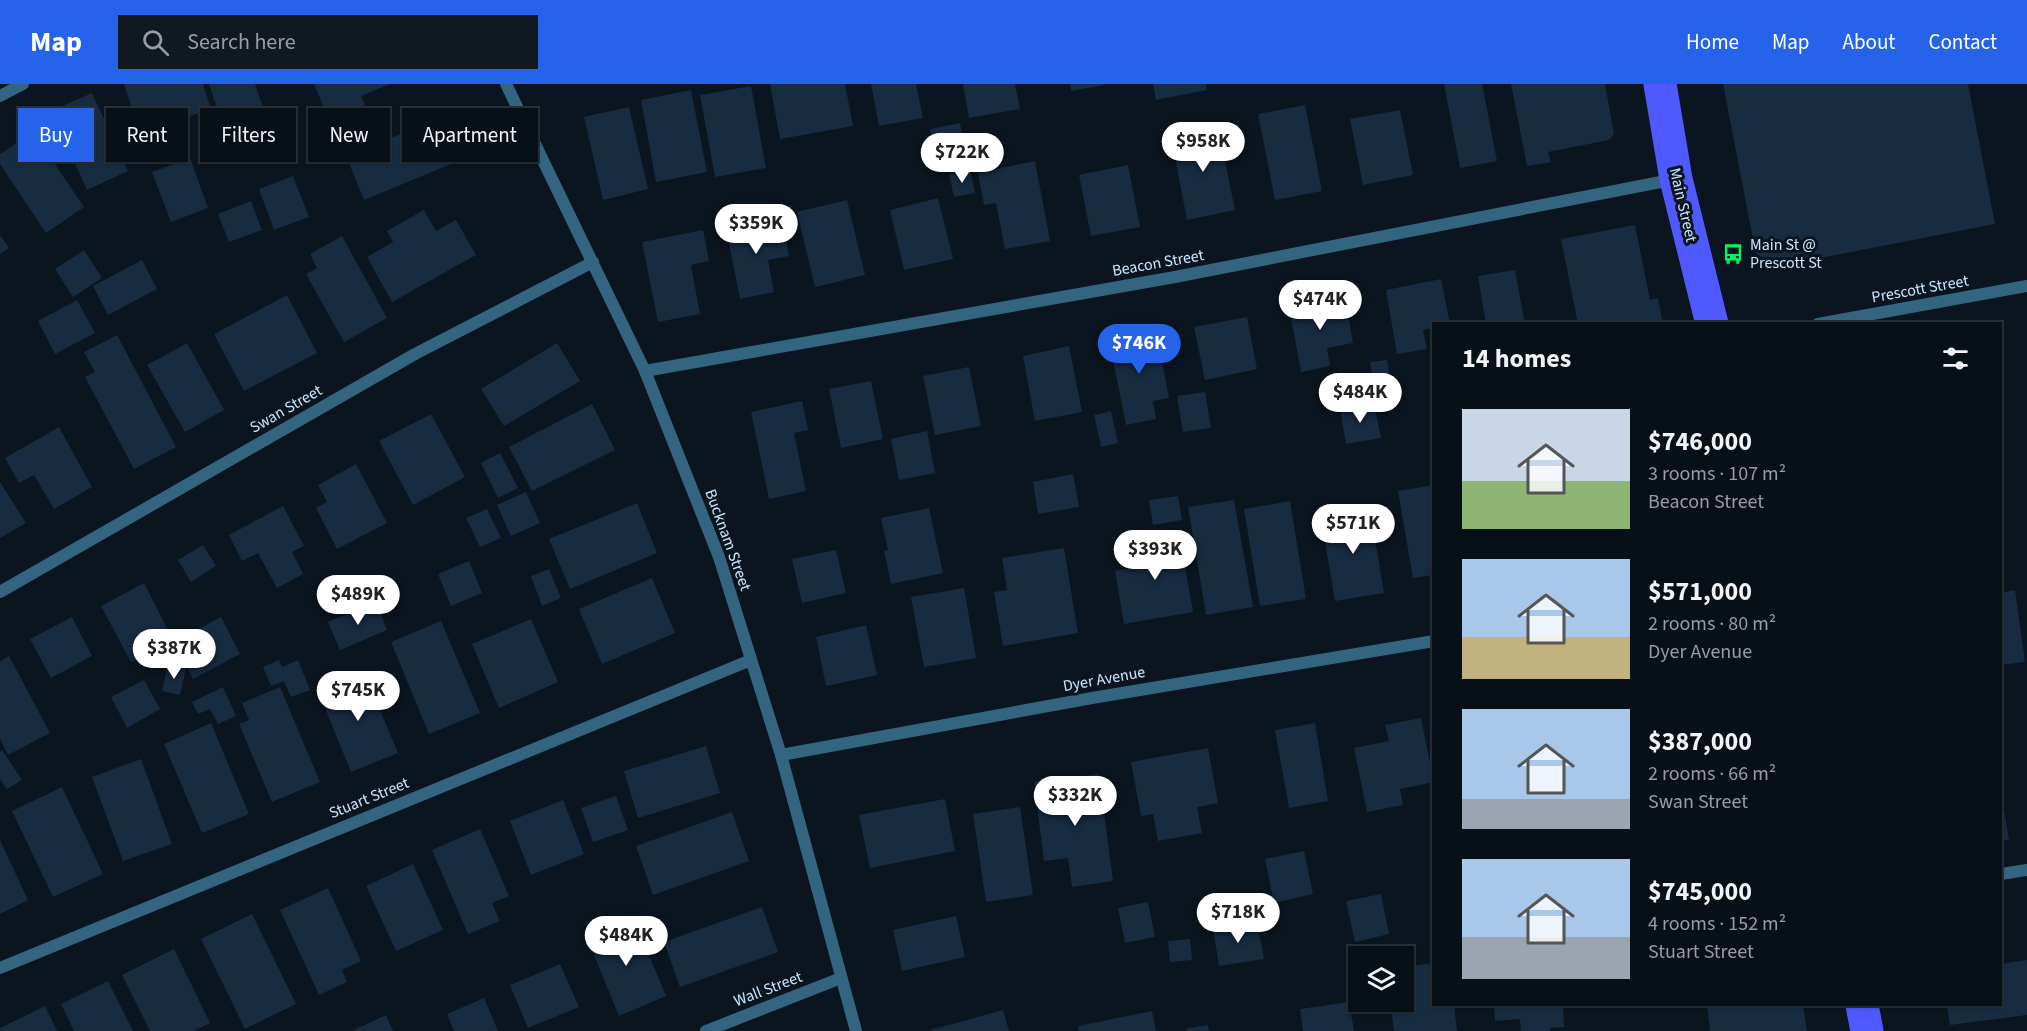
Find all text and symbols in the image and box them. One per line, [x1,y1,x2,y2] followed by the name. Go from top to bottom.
[118,15,538,69] search box
[30,22,82,62] text: Map
[139,26,172,59] icon: search
[187,26,296,58] text: Search here
[1686,27,1739,57] text: Home
[1772,27,1810,57] text: Map
[1843,27,1895,57] text: About
[1928,27,1997,57] text: Contact
[18,108,94,162] chip: Buy
[106,108,188,162] chip: Rent
[200,108,296,162] chip: Filters
[308,108,390,162] chip: New
[402,108,538,162] chip: Apartment
[1161,122,1245,173] pin: $958K
[1176,127,1230,155] text: $958K
[920,133,1004,184] pin: $722K
[935,138,989,166] text: $722K
[1664,166,1702,245] street label: Main Street
[714,204,798,255] pin: $359K
[729,209,783,237] text: $359K
[1750,234,1822,274] place label: Main St @ Prescott St
[1721,242,1745,266] bus stop icon: Main St @ Prescott St
[1110,244,1206,282] street label: Beacon Street
[1870,270,1971,308] street label: Prescott Street
[1278,280,1362,331] pin: $474K
[1293,285,1347,313] text: $474K
[1097,324,1181,375] pin: $746K
[1112,329,1166,357] text: $746K
[1462,340,1571,377] text: 14 homes
[1939,342,1972,375] icon: filters
[1318,373,1402,424] pin: $484K
[1333,378,1387,406] text: $484K
[246,379,327,439] street label: Swan Street
[1648,423,1752,460] text: $746,000
[1510,433,1582,505] icon: home
[1648,460,1786,488] text: 3 rooms · 107 m²
[699,486,757,594] street label: Bucknam Street
[1648,488,1764,516] text: Beacon Street
[1311,504,1395,555] pin: $571K
[1326,509,1380,537] text: $571K
[1113,530,1197,581] pin: $393K
[1128,535,1182,563] text: $393K
[1648,573,1752,610] text: $571,000
[316,575,400,626] pin: $489K
[331,580,385,608] text: $489K
[1510,583,1582,655] icon: home
[1648,610,1776,638] text: 2 rooms · 80 m²
[132,629,216,680] pin: $387K
[147,634,201,662] text: $387K
[1648,638,1752,666] text: Dyer Avenue
[1061,661,1147,697] street label: Dyer Avenue
[316,671,400,722] pin: $745K
[331,676,385,704] text: $745K
[1648,723,1752,760] text: $387,000
[1510,733,1582,805] icon: home
[1648,760,1776,788] text: 2 rooms · 66 m²
[326,772,413,824] street label: Stuart Street
[1033,776,1117,827] pin: $332K
[1048,781,1102,809] text: $332K
[1648,788,1748,816] text: Swan Street
[1648,873,1752,910] text: $745,000
[1510,883,1582,955] icon: home
[1196,893,1280,944] pin: $718K
[1211,898,1265,926] text: $718K
[1648,910,1786,938] text: 4 rooms · 152 m²
[584,916,668,967] pin: $484K
[599,921,653,949] text: $484K
[1648,938,1754,966] text: Stuart Street
[1348,946,1414,1012] map controls
[1348,946,1414,1012] button: layers
[731,966,806,1012] street label: Wall Street

